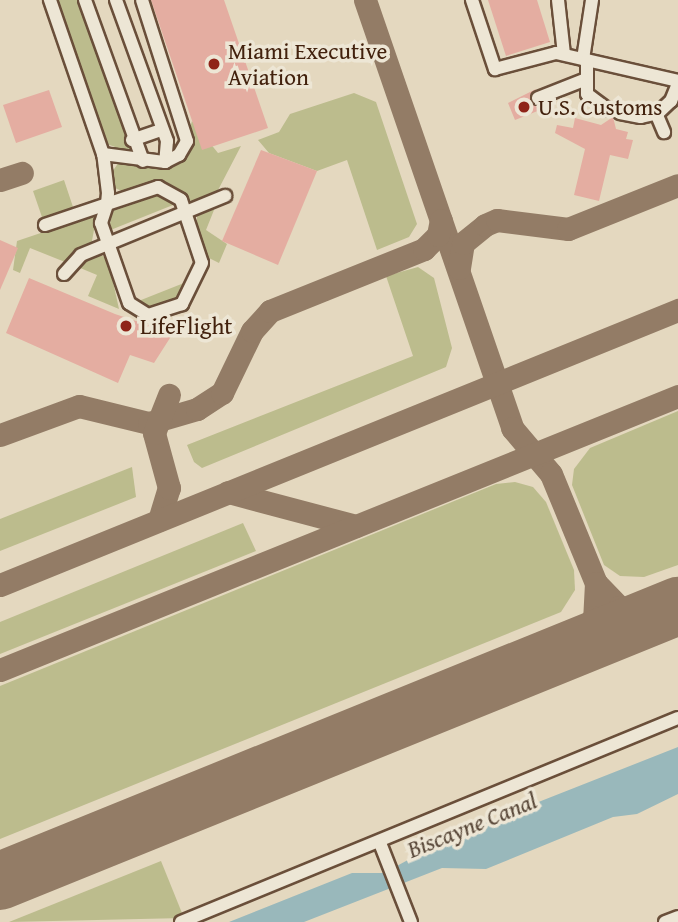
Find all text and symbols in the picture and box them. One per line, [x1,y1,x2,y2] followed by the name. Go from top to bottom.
[228,37,387,91] place label: Miami Executive Aviation
[206,56,222,72] marker: Miami Executive Aviation
[538,93,662,121] place label: U.S. Customs
[516,99,532,115] marker: U.S. Customs
[140,312,232,340] place label: LifeFlight
[118,318,134,334] marker: LifeFlight
[403,786,541,864] water label: Biscayne Canal

